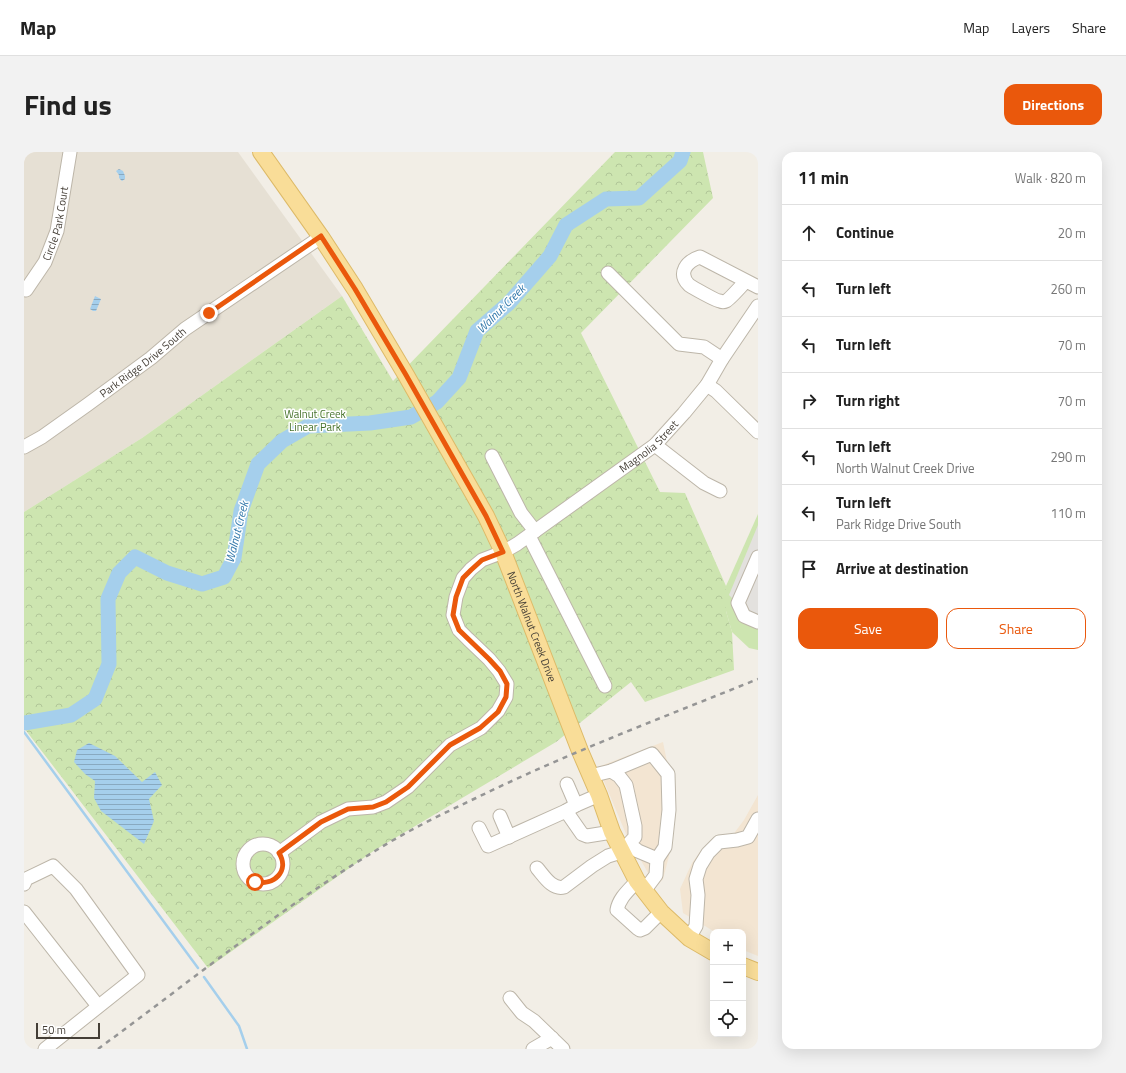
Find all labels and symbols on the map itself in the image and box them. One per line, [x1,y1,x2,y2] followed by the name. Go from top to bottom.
[38,185,72,263] street label: Circle Park Court
[472,279,531,338] water label: Walnut Creek
[200,304,218,322] route end
[96,323,190,401] street label: Park Ridge Drive South
[284,406,347,435] park label: Walnut Creek Linear Park
[616,417,682,476] street label: Magnolia Street
[220,498,254,565] water label: Walnut Creek
[503,569,561,685] street label: North Walnut Creek Drive
[246,873,264,891] route start
[36,1021,100,1040] scale bar

